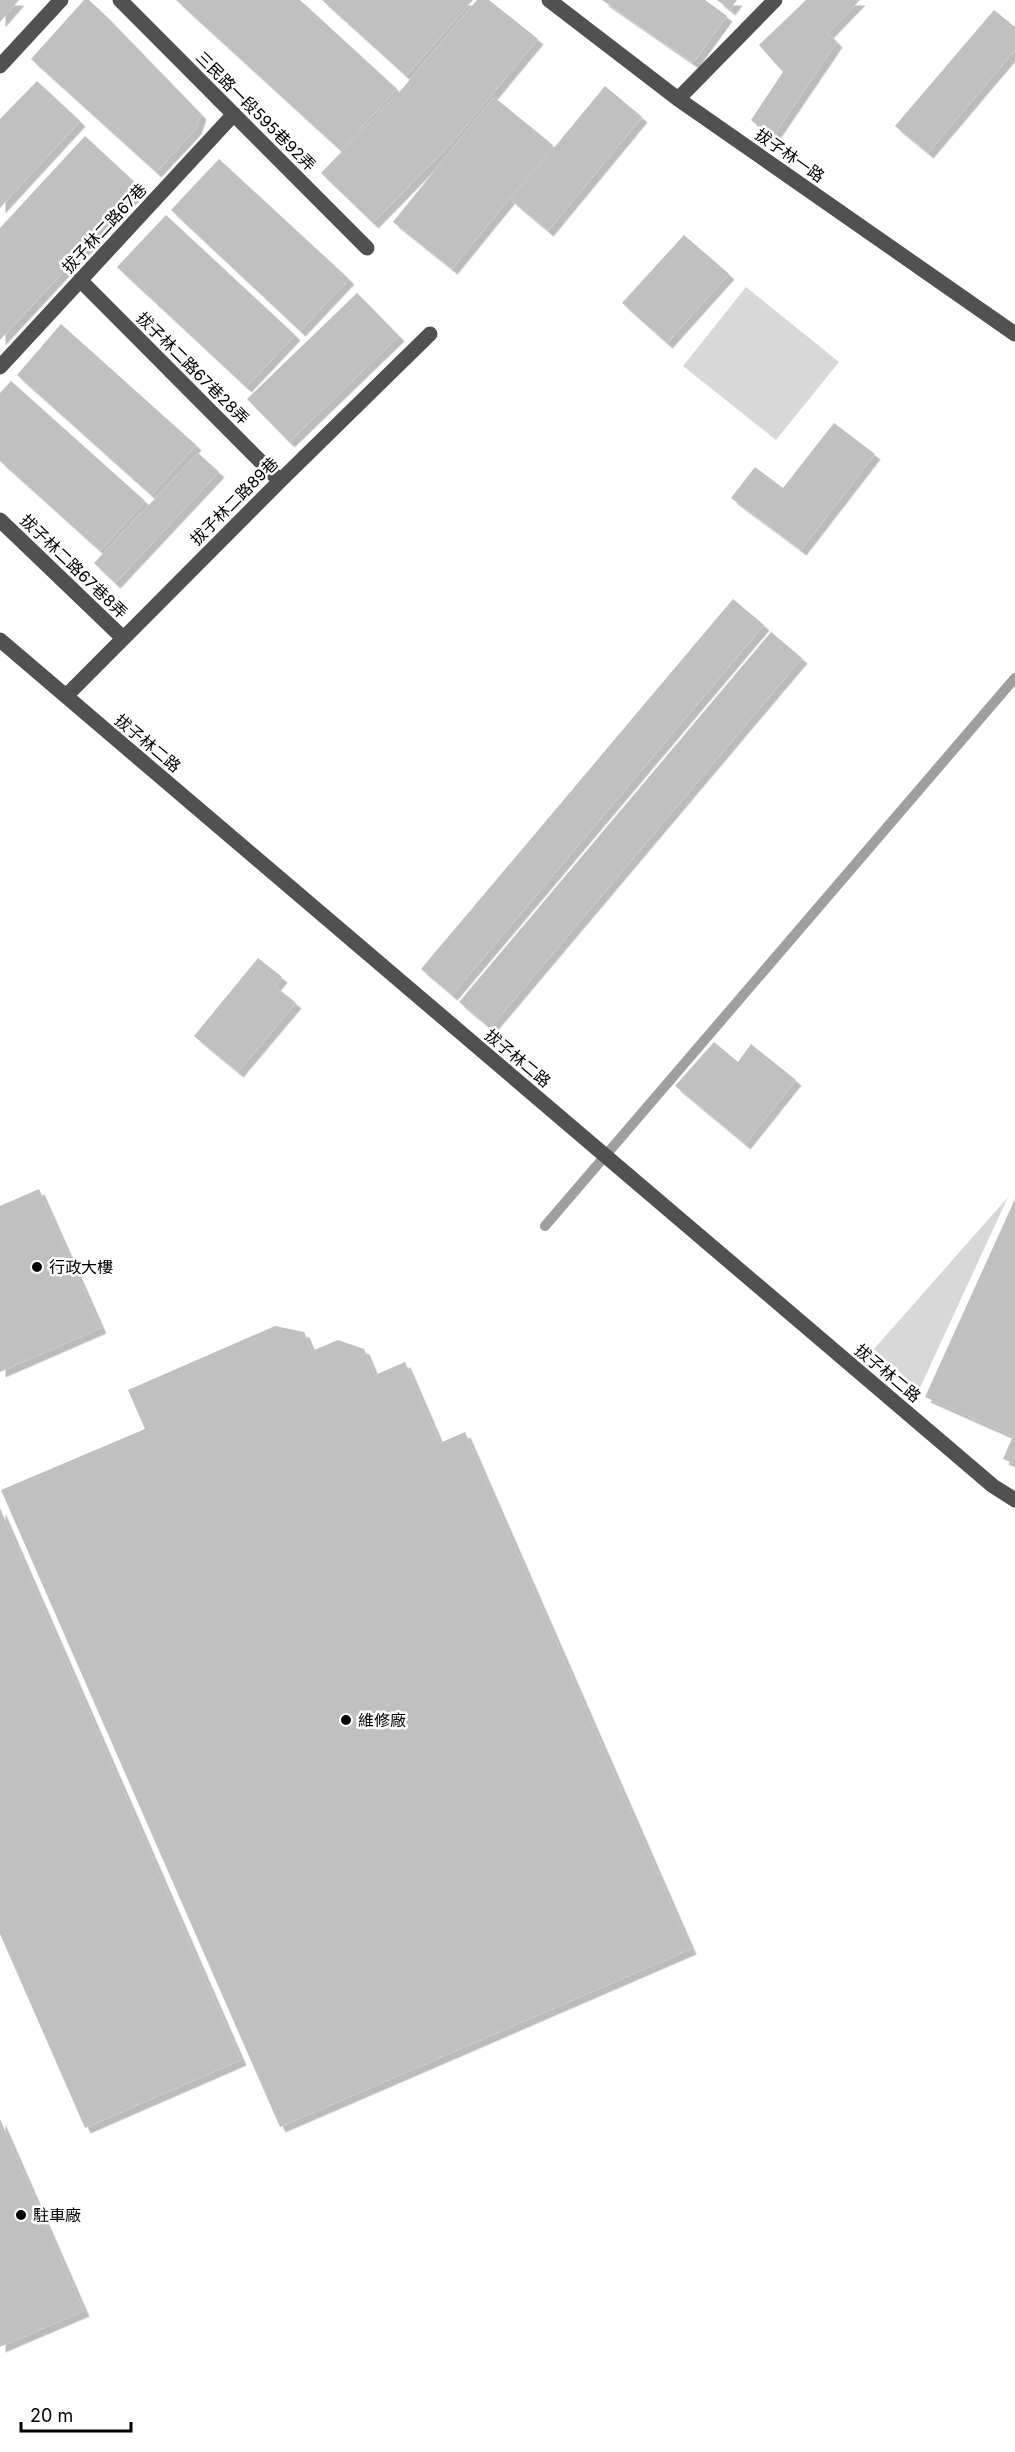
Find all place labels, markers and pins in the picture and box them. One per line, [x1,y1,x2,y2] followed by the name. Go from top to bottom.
[49,1257,113,1277] place label: 行政大樓
[30,1260,44,1274] marker: 行政大樓
[358,1710,406,1730] place label: 維修廠
[339,1713,353,1727] marker: 維修廠
[33,2205,81,2225] place label: 駐車廠
[14,2208,28,2222] marker: 駐車廠

